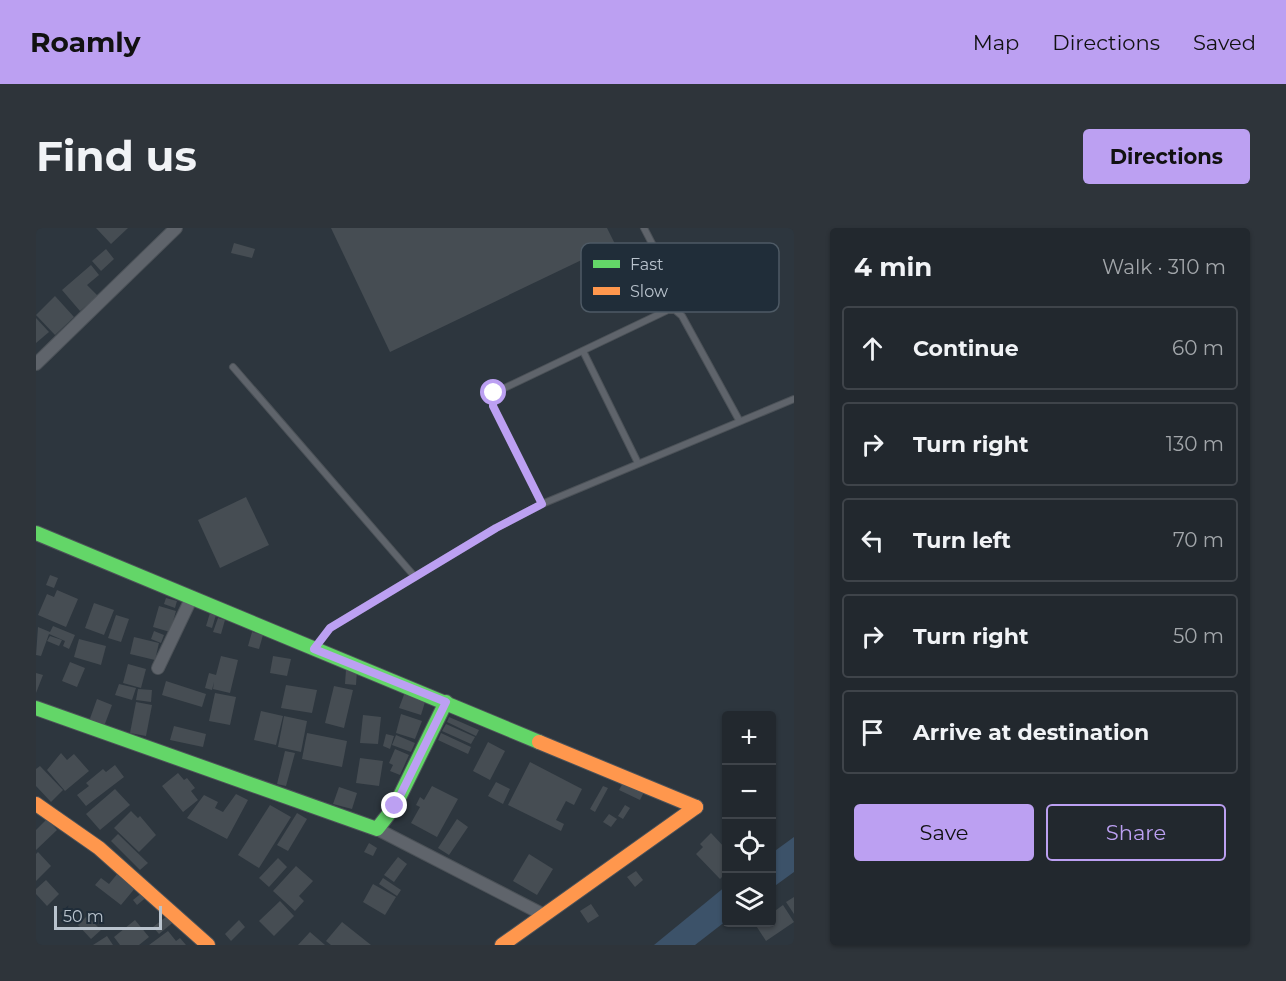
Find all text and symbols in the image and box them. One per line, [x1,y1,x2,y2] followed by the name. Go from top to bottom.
[30,25,140,59] text: Roamly
[973,30,1019,55] text: Map
[1052,30,1160,55] text: Directions
[1193,30,1256,55] text: Saved
[1083,129,1250,184] button: Directions
[36,130,197,182] text: Find us
[581,243,779,312] legend
[854,251,932,283] text: 4 min
[630,255,664,274] text: Fast
[1102,255,1226,279] text: Walk · 310 m
[630,282,668,301] text: Slow
[856,332,889,365] icon: ahead
[913,335,1019,362] text: Continue
[1172,336,1224,360] text: 60 m
[480,379,506,405] route start
[856,428,889,461] icon: right
[913,431,1028,458] text: Turn right
[1166,432,1224,456] text: 130 m
[856,524,889,557] icon: left
[913,527,1011,554] text: Turn left
[1173,528,1224,552] text: 70 m
[856,620,889,653] icon: right
[913,623,1028,650] text: Turn right
[1173,624,1224,648] text: 50 m
[722,711,776,927] map controls
[722,711,776,765] button: +
[856,716,889,749] icon: arrive
[913,719,1149,746] text: Arrive at destination
[722,765,776,819] button: −
[381,792,407,818] route end
[854,804,1034,861] button: Save
[1046,804,1226,861] button: Share
[722,819,776,873] button: locate
[722,873,776,927] button: layers
[54,903,162,930] scale bar
[63,907,104,926] text: 50 m

